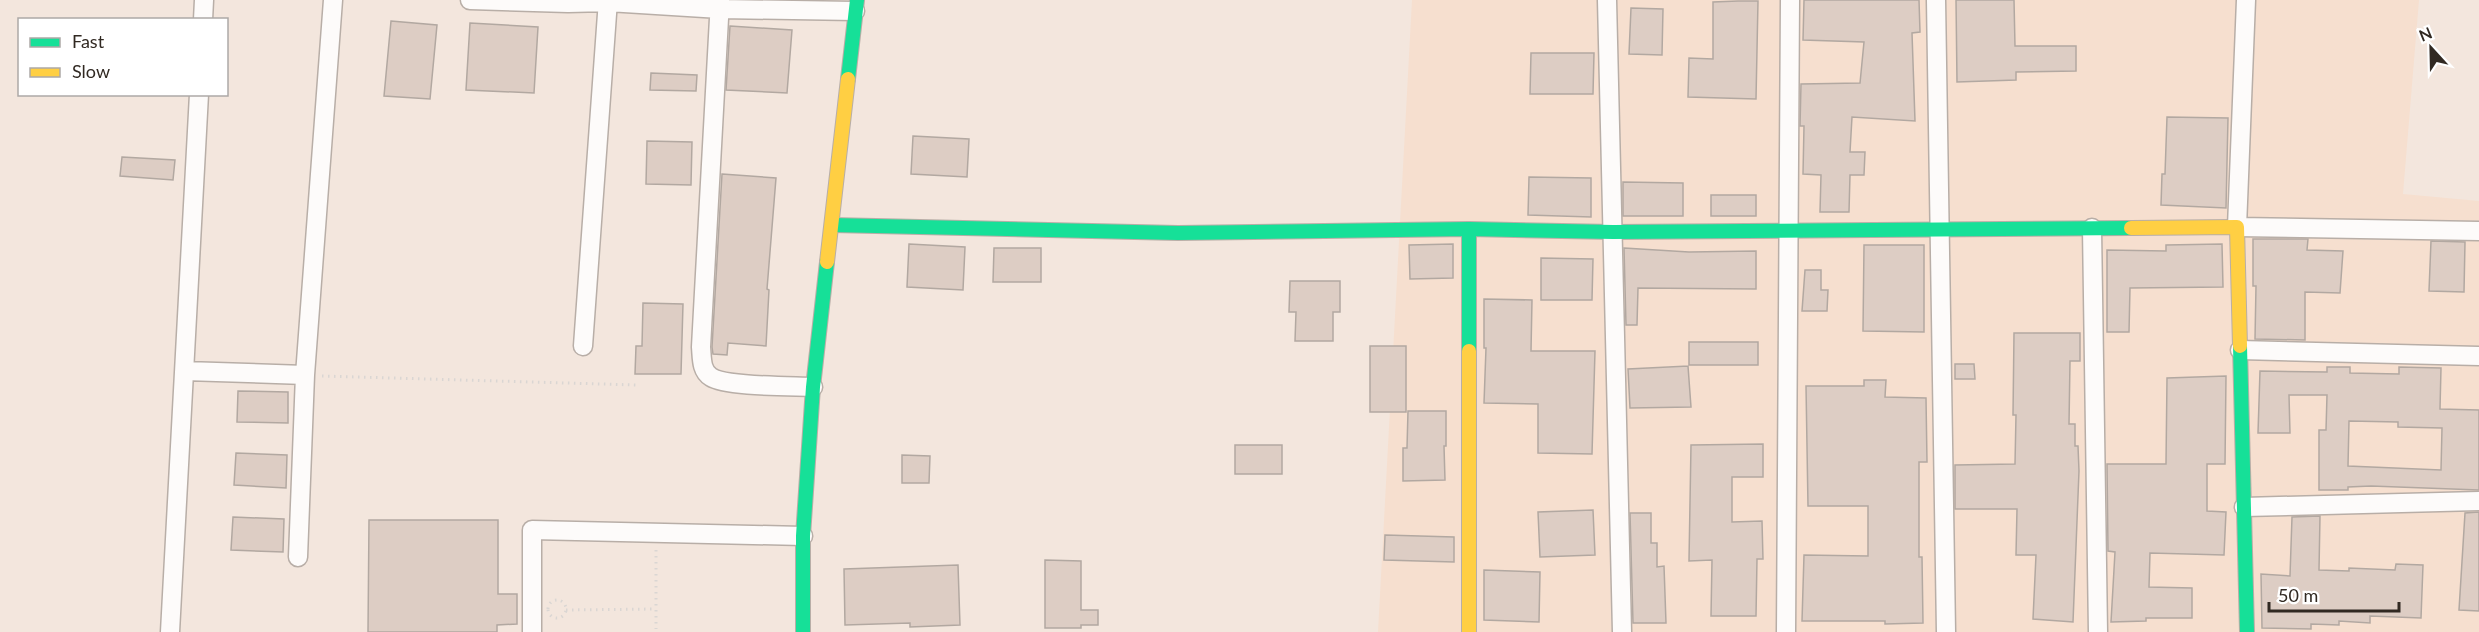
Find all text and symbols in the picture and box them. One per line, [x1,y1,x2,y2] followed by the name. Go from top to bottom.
[18,18,228,96] legend
[2401,18,2461,78] north arrow
[2416,23,2434,45] text: N
[72,30,105,52] text: Fast
[72,60,110,82] text: Slow
[2269,575,2400,613] scale bar
[2278,584,2318,606] text: 50 m

